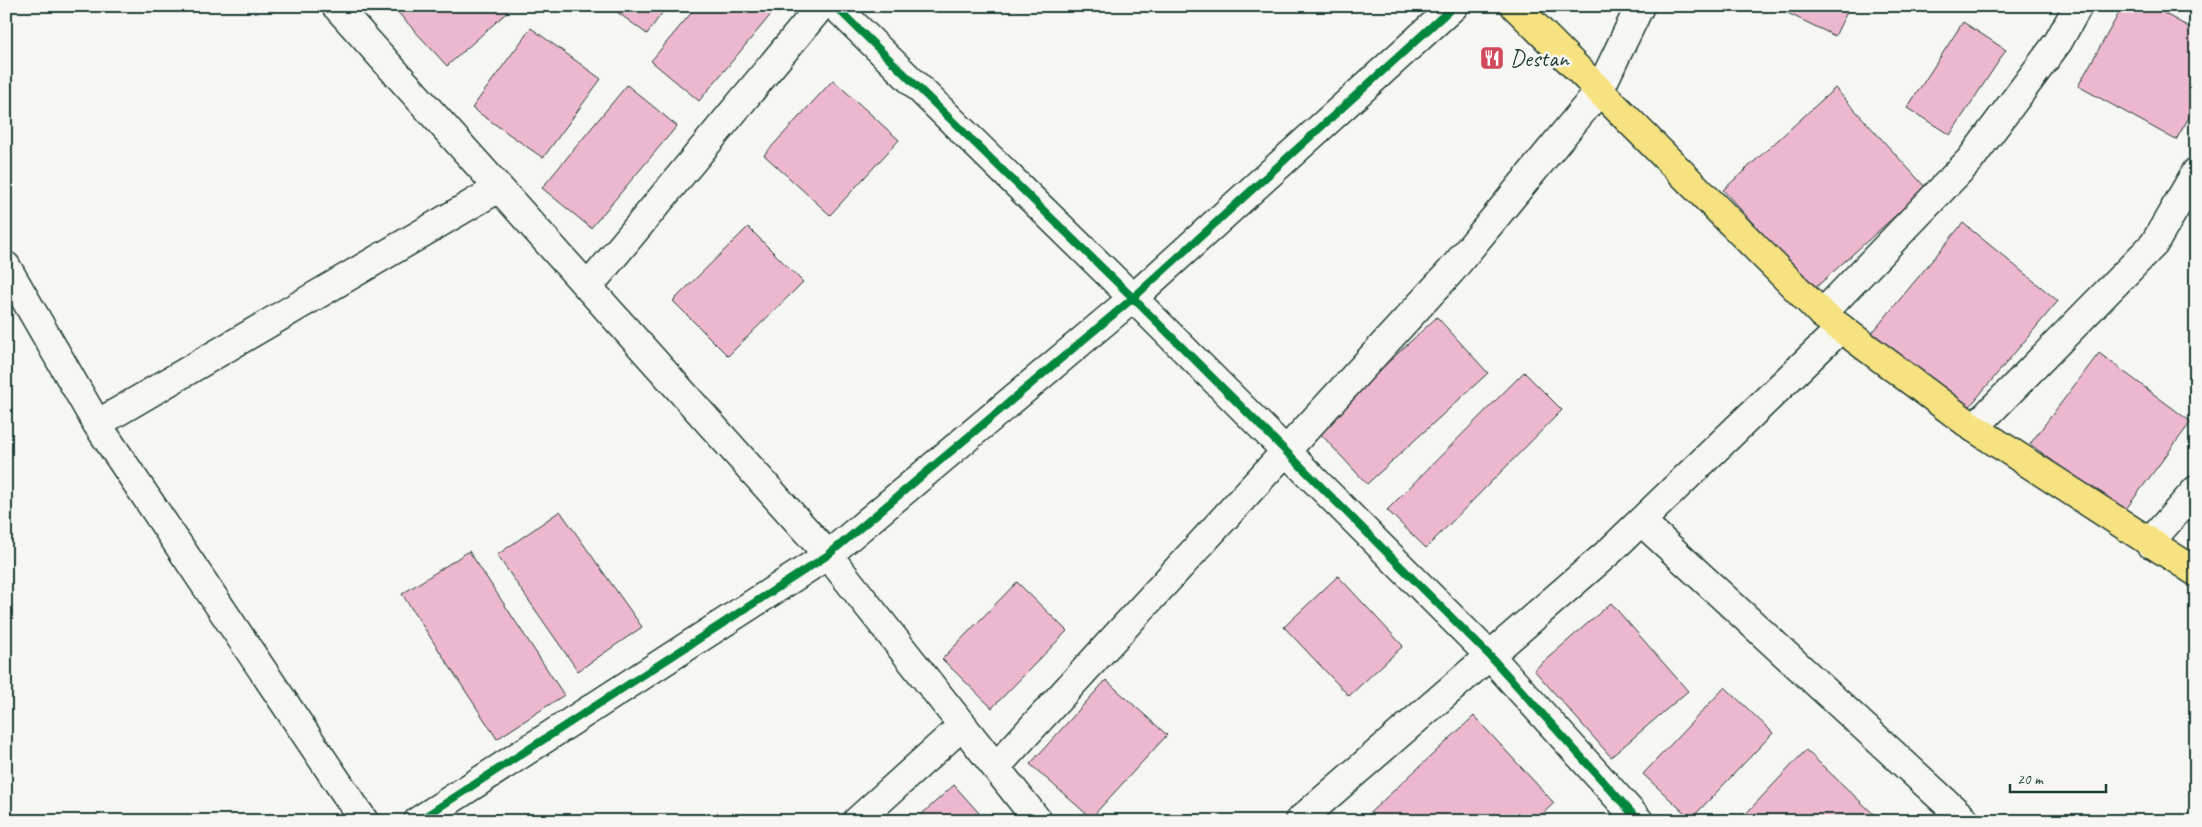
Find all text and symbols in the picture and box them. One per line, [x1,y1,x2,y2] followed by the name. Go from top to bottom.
[1510,43,1570,73] place label: Destan
[1479,45,1505,71] restaurant icon: Destan
[2010,762,2106,794] scale bar
[2017,770,2044,789] text: 20 m

